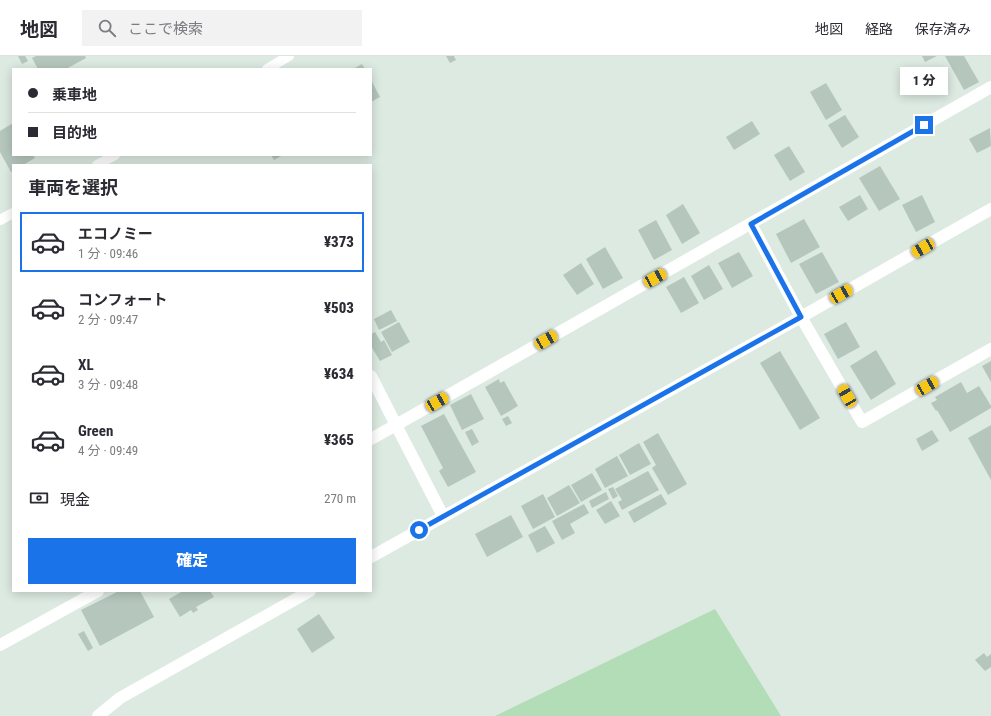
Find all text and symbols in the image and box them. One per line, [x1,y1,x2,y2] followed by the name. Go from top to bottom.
[82,10,362,46] search box
[96,17,118,39] icon: search
[20,18,58,41] text: 地図
[128,20,203,38] text: ここで検索
[815,21,843,37] text: 地図
[865,21,893,37] text: 経路
[915,21,971,37] text: 保存済み
[900,67,948,95] callout: 1 分
[913,73,935,88] text: 1 分
[52,86,97,104] text: 乗車地
[915,116,933,134] route end
[52,124,97,142] text: 目的地
[28,177,118,198] text: 車両を選択
[30,224,66,260] icon: car
[78,225,153,243] text: エコノミー
[324,233,354,251] text: ¥373
[910,237,936,259] car
[78,246,138,261] text: 1 分 · 09:46
[642,267,668,289] car
[828,283,854,305] car
[30,290,66,326] icon: car
[78,291,168,309] text: コンフォート
[324,299,354,317] text: ¥503
[78,312,138,327] text: 2 分 · 09:47
[533,329,559,351] car
[30,356,66,392] icon: car
[78,356,94,374] text: XL
[324,365,354,383] text: ¥634
[914,375,940,397] car
[78,377,138,392] text: 3 分 · 09:48
[836,383,858,409] car
[424,391,450,413] car
[30,422,66,458] icon: car
[78,422,113,440] text: Green
[324,431,354,449] text: ¥365
[78,443,138,458] text: 4 分 · 09:49
[28,487,50,509] icon: cash
[60,491,90,509] text: 現金
[324,491,356,506] text: 270 m
[410,521,428,539] route start
[28,538,356,584] button: 確定

